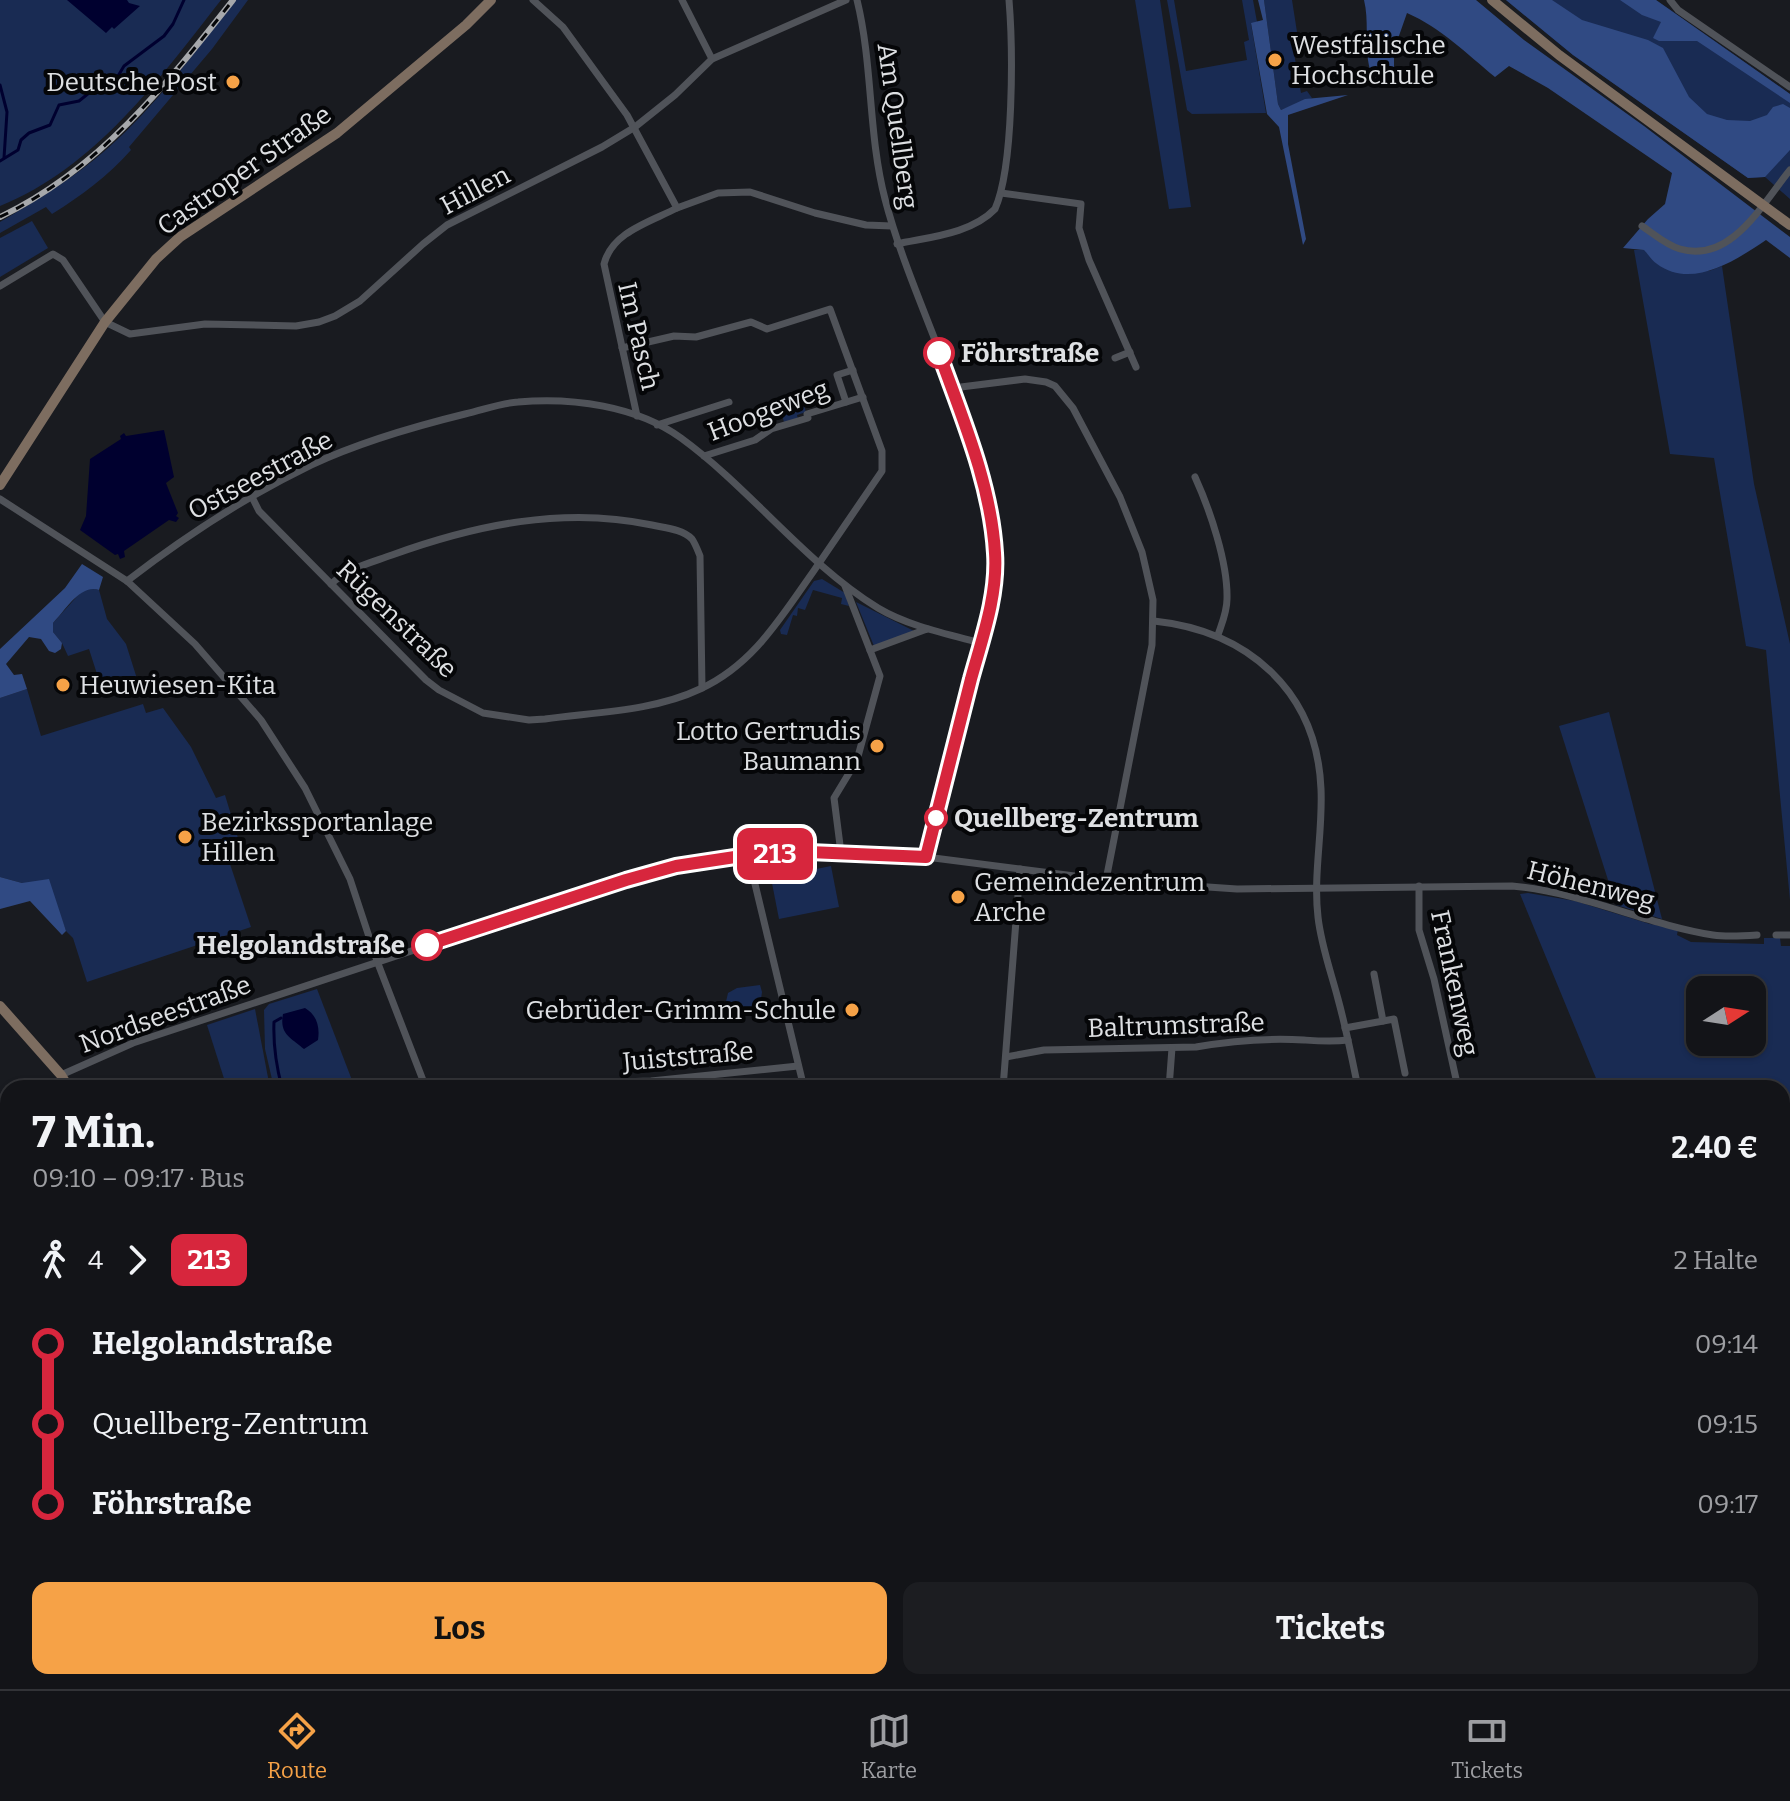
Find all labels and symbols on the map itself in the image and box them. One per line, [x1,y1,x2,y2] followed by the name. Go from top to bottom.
[1291,30,1446,91] place label: Westfälische Hochschule
[871,41,925,211] street label: Am Quellberg
[1266,51,1284,69] marker: Westfälische Hochschule
[46,67,218,98] place label: Deutsche Post
[224,73,242,91] marker: Deutsche Post
[151,99,337,242] street label: Castroper Straße
[435,159,516,222] street label: Hillen
[611,279,666,393] street label: Im Pasch
[924,338,954,368] marker: Föhrstraße
[961,338,1099,369] place label: Föhrstraße
[703,373,833,448] street label: Hoogeweg
[183,424,338,527] street label: Ostseestraße
[330,554,463,684] street label: Rügenstraße
[79,670,276,701] place label: Heuwiesen-Kita
[54,676,72,694] marker: Heuwiesen-Kita
[676,716,862,777] place label: Lotto Gertrudis Baumann
[868,737,886,755] marker: Lotto Gertrudis Baumann
[954,803,1199,834] place label: Quellberg-Zentrum
[201,807,433,868] place label: Bezirkssportanlage Hillen
[925,807,947,829] marker: Quellberg-Zentrum
[176,828,194,846] marker: Bezirkssportanlage Hillen
[729,828,821,880] line badge: 213
[1524,855,1658,916] street label: Höhenweg
[974,867,1205,928] place label: Gemeindezentrum Arche
[949,888,967,906] marker: Gemeindezentrum Arche
[1424,907,1485,1059] street label: Frankenweg
[197,930,405,961] place label: Helgolandstraße
[412,930,442,960] marker: Helgolandstraße
[75,969,255,1060] street label: Nordseestraße
[1686,976,1766,1056] north arrow
[525,995,836,1026] place label: Gebrüder-Grimm-Schule
[843,1001,861,1019] marker: Gebrüder-Grimm-Schule
[1087,1007,1265,1044] street label: Baltrumstraße
[620,1035,755,1078] street label: Juiststraße

